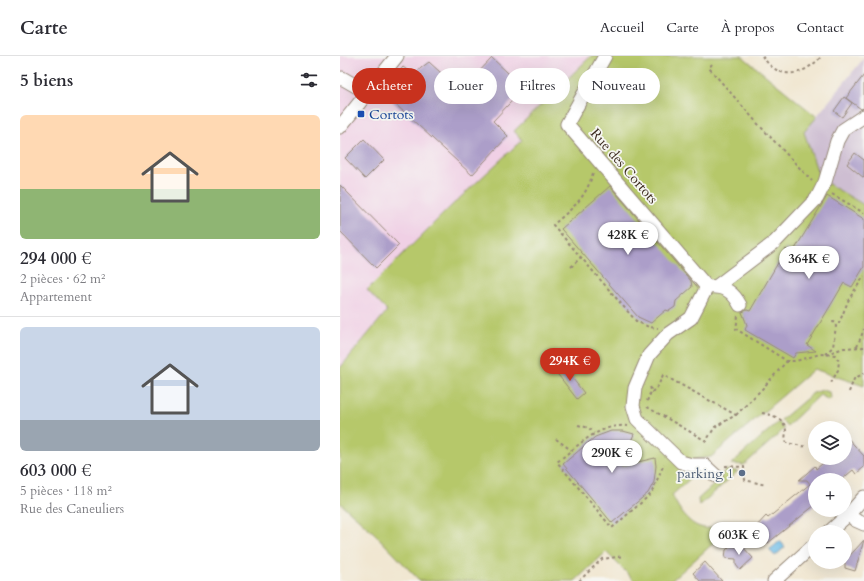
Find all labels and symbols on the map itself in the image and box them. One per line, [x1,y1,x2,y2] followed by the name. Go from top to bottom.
[369,105,414,124] place label: Cortots
[356,109,366,119] marker: Cortots
[586,124,662,208] street label: Rue des Cortots
[595,222,661,256] pin: 428K €
[776,246,842,280] pin: 364K €
[537,348,603,382] pin: 294K €
[579,440,645,474] pin: 290K €
[677,464,734,483] place label: parking 1
[737,468,747,478] marker: parking 1
[706,522,772,556] pin: 603K €

